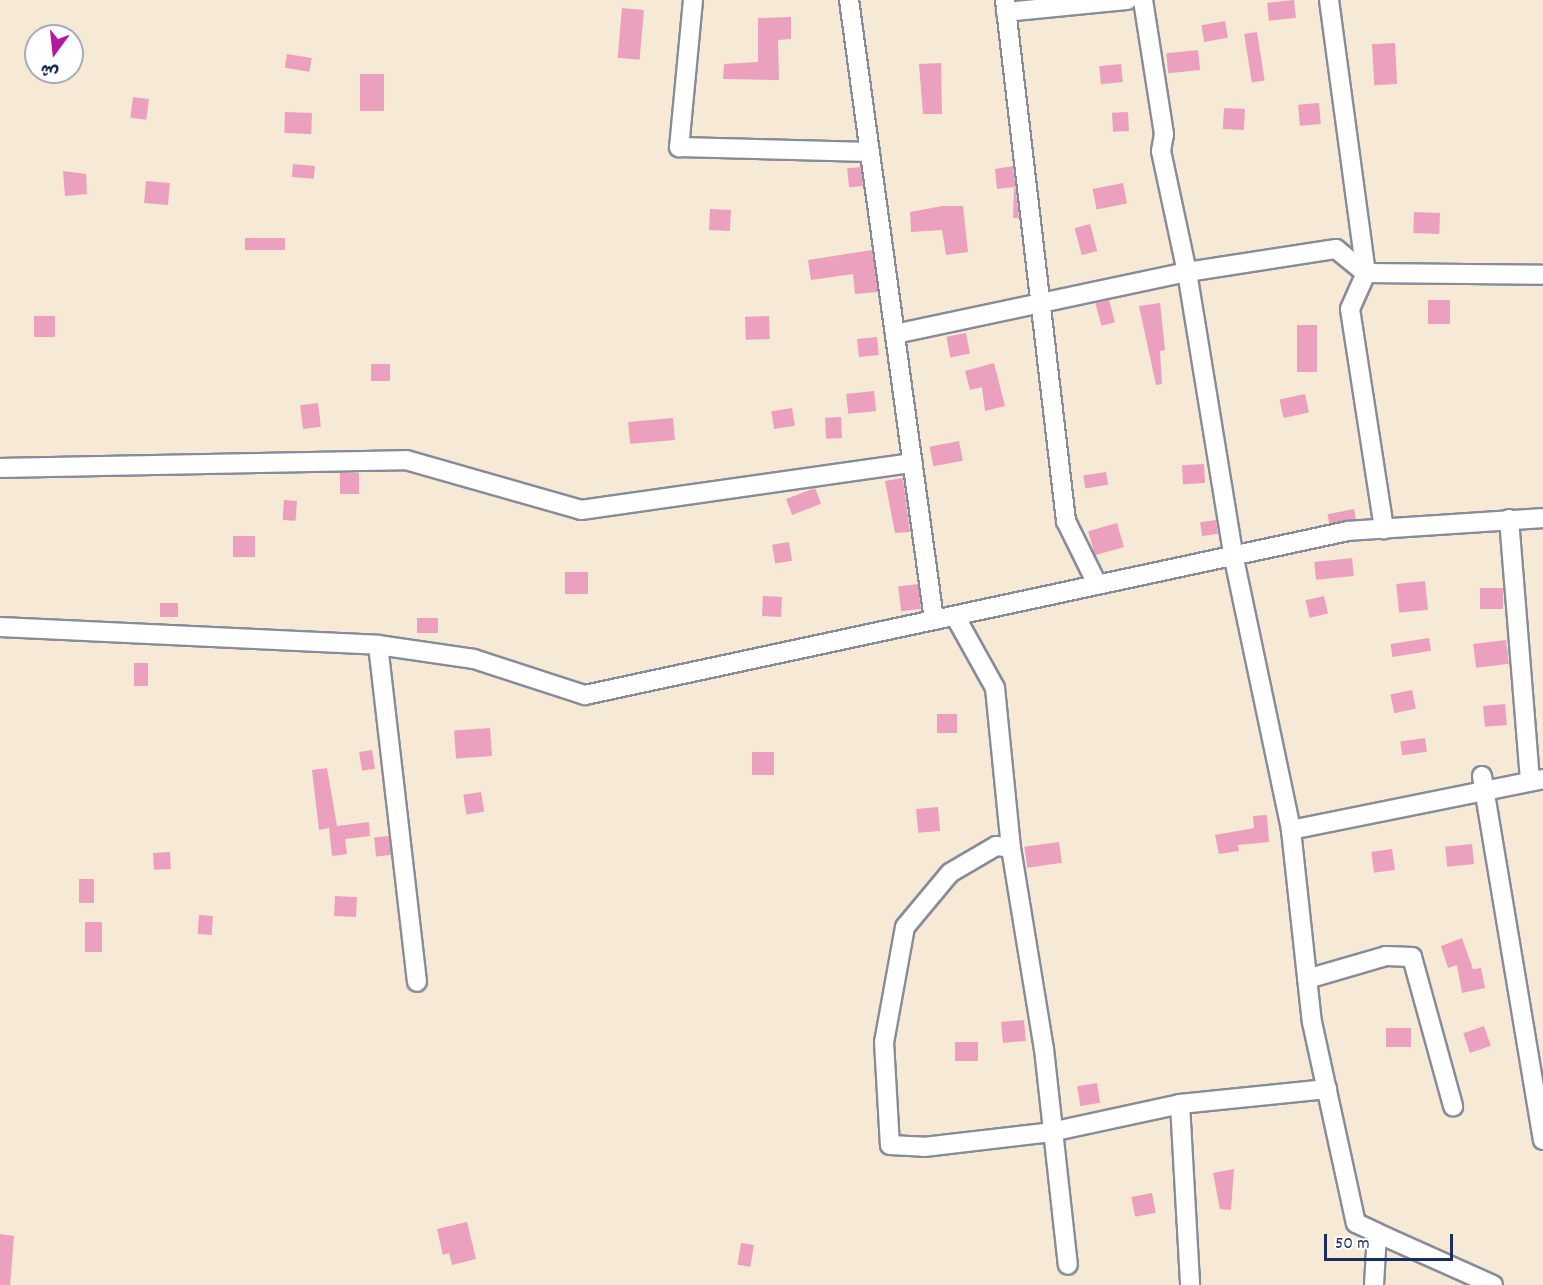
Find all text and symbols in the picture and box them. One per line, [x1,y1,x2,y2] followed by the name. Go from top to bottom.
[24,24,84,84] north arrow
[38,57,61,83] text: ش
[1327,1222,1456,1260] scale bar
[1335,1232,1370,1257] text: 50 m

